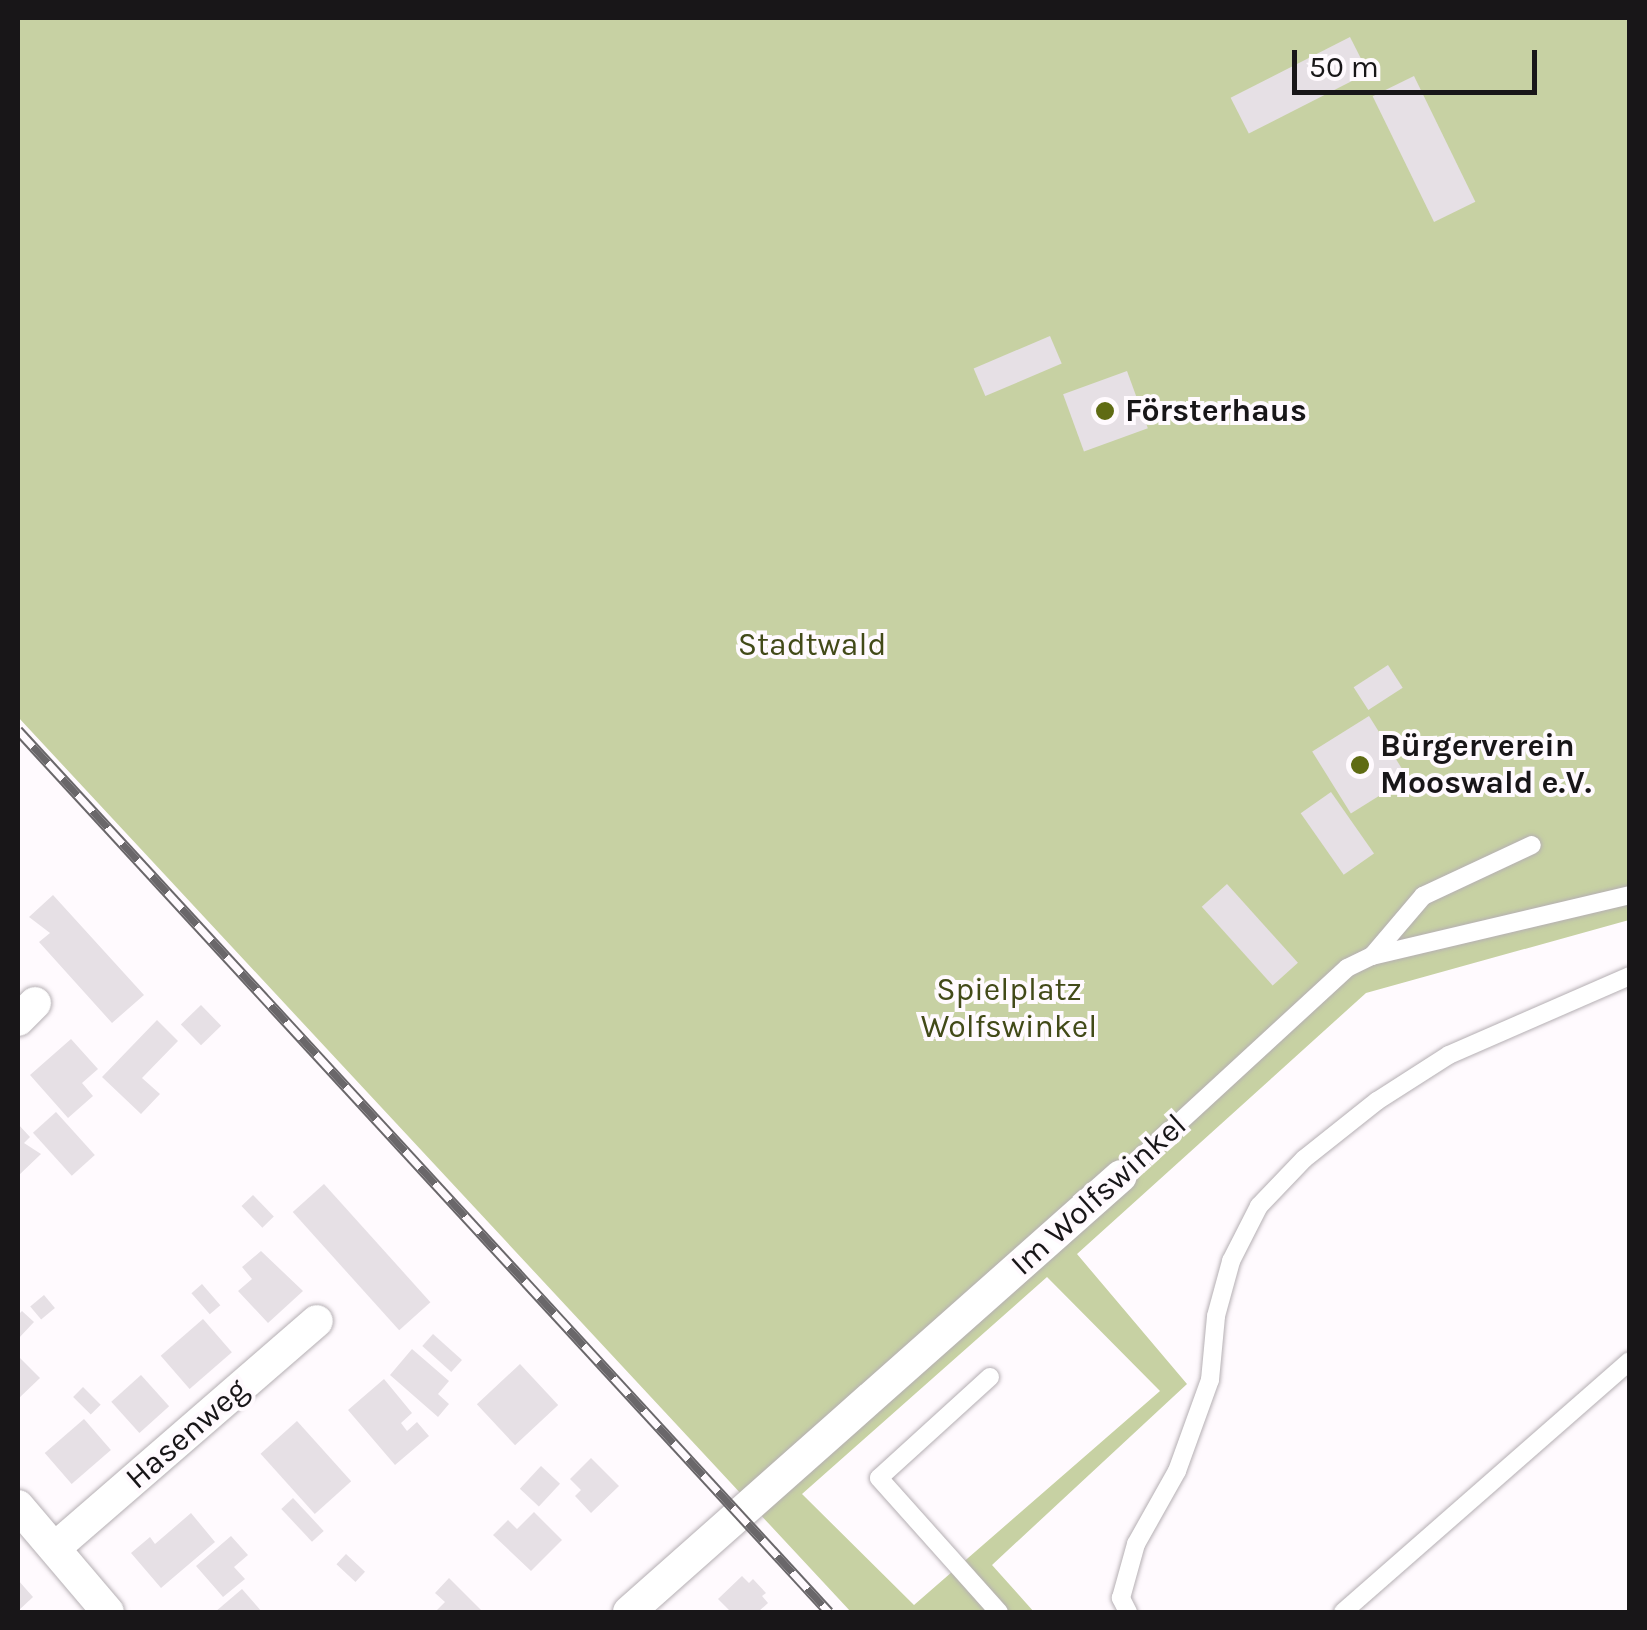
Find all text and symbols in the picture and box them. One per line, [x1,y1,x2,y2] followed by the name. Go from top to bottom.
[1297,30,1542,92] scale bar
[1309,49,1379,85] text: 50 m
[1125,392,1307,430] place label: Försterhaus
[1094,400,1116,422] marker: Försterhaus
[738,626,886,664] park label: Stadtwald
[1380,728,1592,803] place label: Bürgerverein Mooswald e.V.
[1349,754,1371,776] marker: Bürgerverein Mooswald e.V.
[921,972,1097,1047] park label: Spielplatz Wolfswinkel
[1003,1106,1195,1284] street label: Im Wolfswinkel
[118,1371,256,1497] street label: Hasenweg

